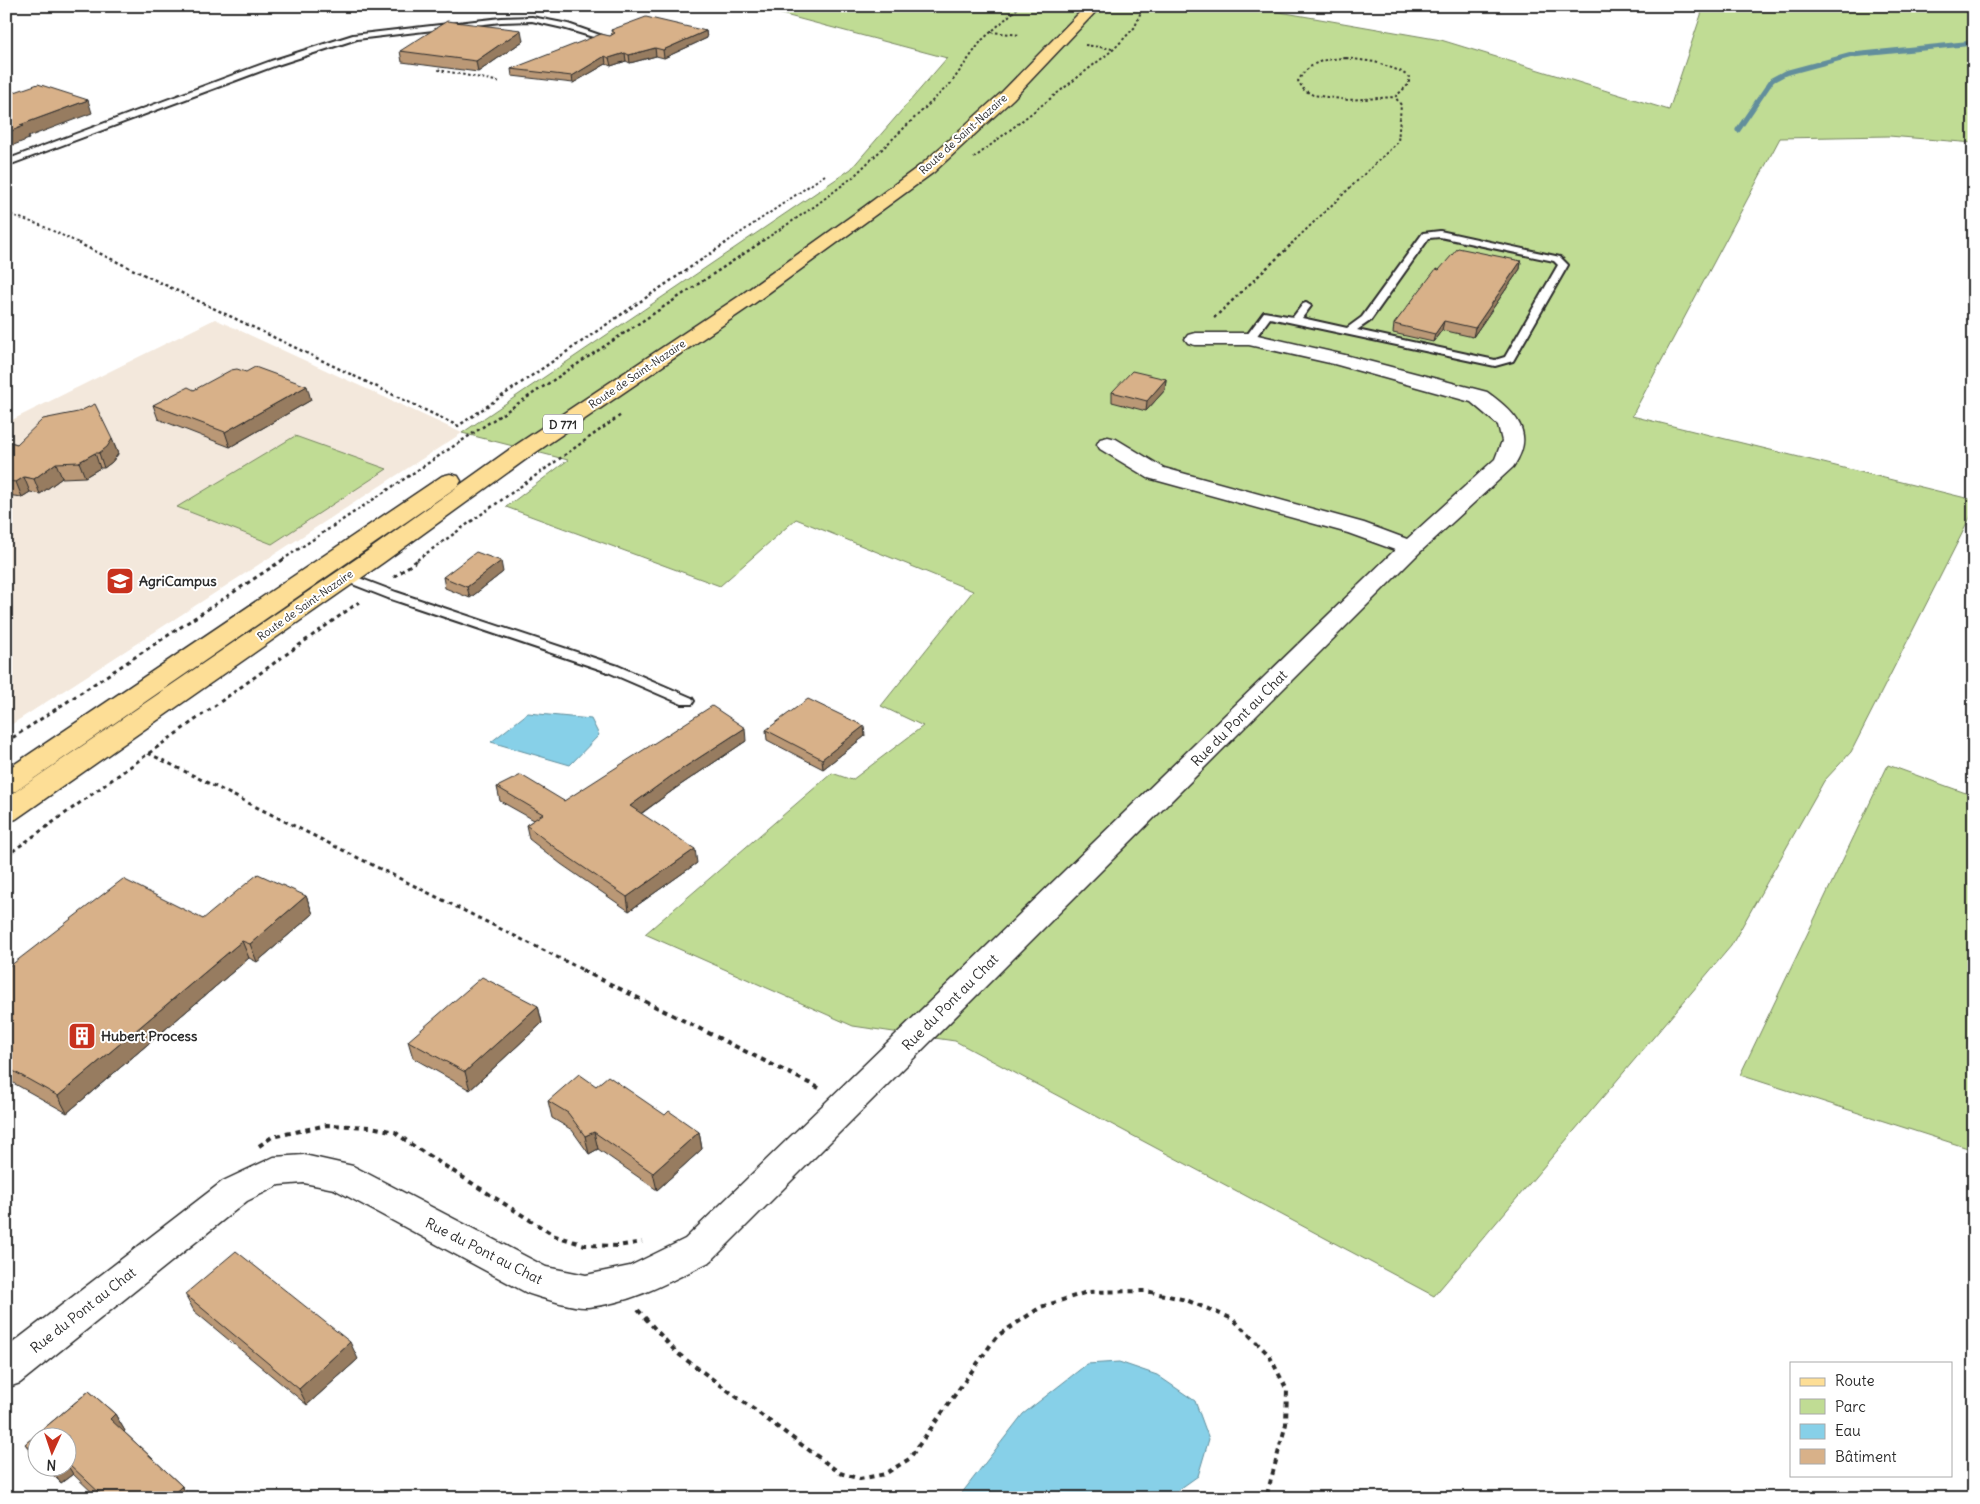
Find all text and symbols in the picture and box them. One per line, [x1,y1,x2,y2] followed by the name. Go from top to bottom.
[916,91,1010,177] street label: Route de Saint-Nazaire
[586,336,688,412] street label: Route de Saint-Nazaire
[543,414,583,434] road number: D 771
[105,566,135,596] school or university icon: AgriCampus
[254,567,356,643] street label: Route de Saint-Nazaire
[139,572,217,590] place label: AgriCampus
[1187,666,1291,770] street label: Rue du Pont au Chat
[898,950,1002,1054] street label: Rue du Pont au Chat
[67,1021,97,1051] building icon: Hubert Process
[101,1027,198,1045] place label: Hubert Process
[422,1214,546,1288] street label: Rue du Pont au Chat
[27,1263,140,1357] street label: Rue du Pont au Chat
[1790,1362,1952,1476] legend
[1835,1371,1875,1390] text: Route
[1835,1397,1866,1416] text: Parc
[1835,1421,1861,1440] text: Eau
[28,1426,78,1476] north arrow
[1835,1447,1897,1466] text: Bâtiment
[46,1456,57,1474] text: N

